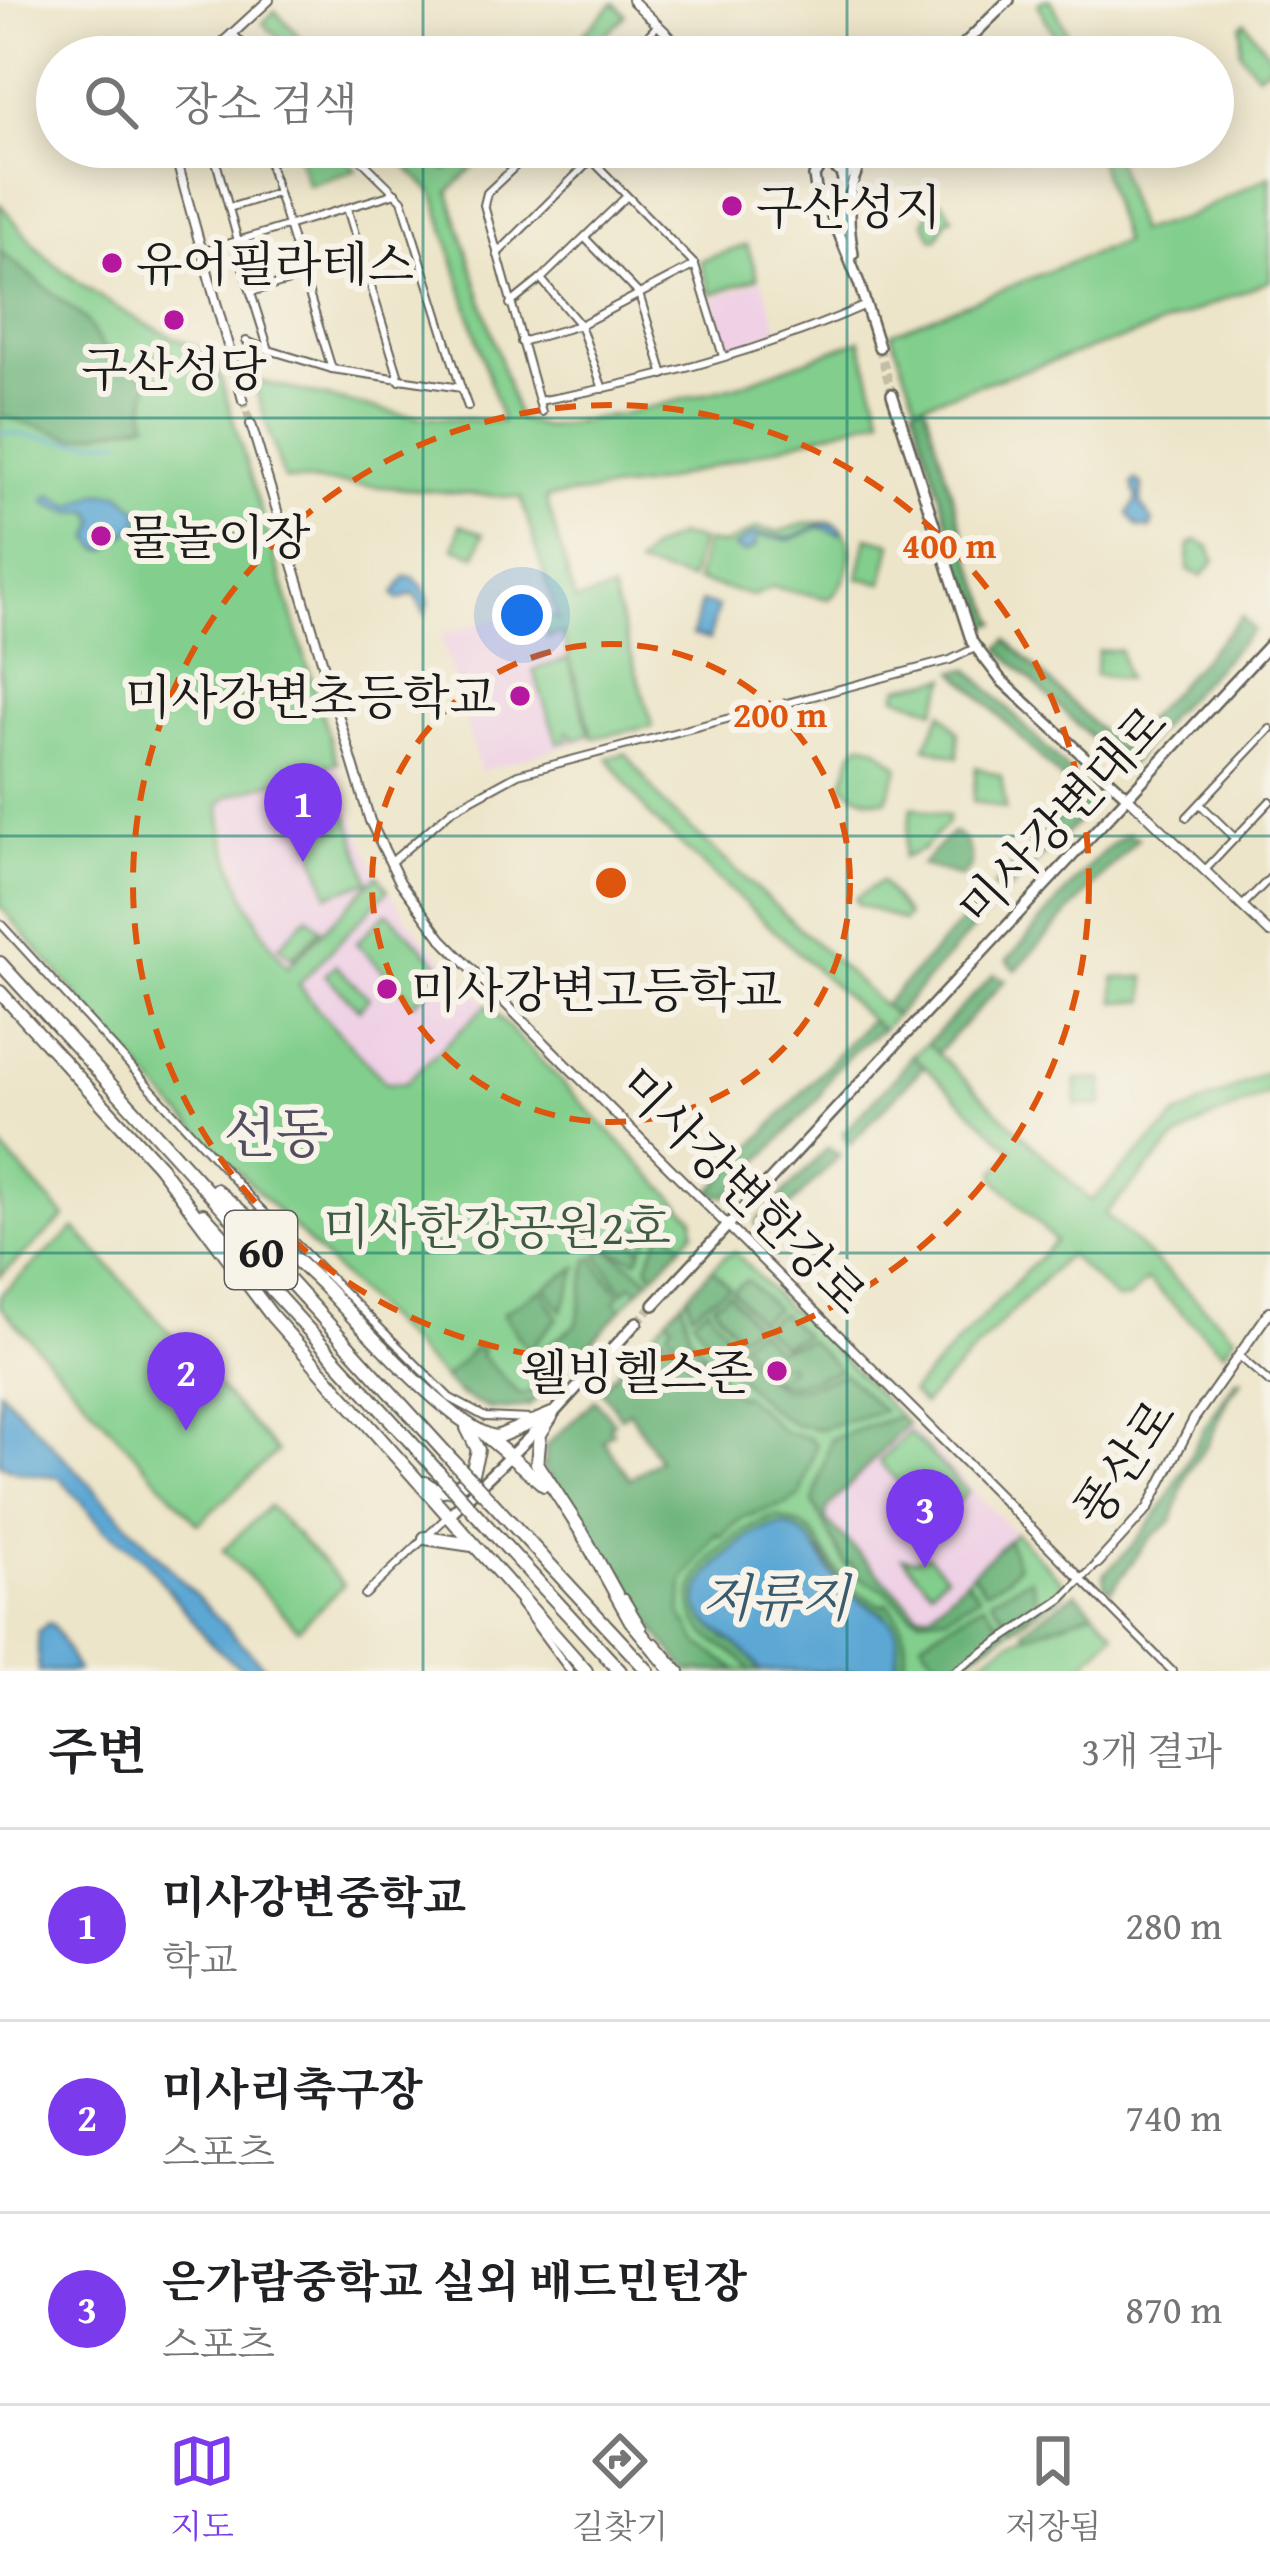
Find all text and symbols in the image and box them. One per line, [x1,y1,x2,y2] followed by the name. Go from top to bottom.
[36,36,1234,168] search box
[78,69,144,135] icon: search
[174,71,358,136] text: 장소 검색
[756,171,941,242] place label: 구산성지
[719,193,745,219] marker: 구산성지
[136,228,414,299] place label: 유어필라테스
[99,250,125,276] marker: 유어필라테스
[161,307,187,333] marker: 구산성당
[81,333,267,404] place label: 구산성당
[125,501,311,572] place label: 물놀이장
[902,518,997,571] text: 400 m
[88,523,114,549] marker: 물놀이장
[492,585,552,645] your location
[125,661,496,732] place label: 미사강변초등학교
[507,683,533,709] marker: 미사강변초등학교
[733,687,828,740] text: 200 m
[941,689,1183,941] street label: 미사강변대로
[264,763,342,862] pin: 1
[590,862,632,904] centre of rings
[411,954,782,1025] place label: 미사강변고등학교
[374,976,400,1002] marker: 미사강변고등학교
[604,1050,884,1330] street label: 미사강변한강로
[224,1093,328,1172] district label: 선동
[323,1191,671,1262] park label: 미사한강공원2호
[225,1211,297,1289] road number: 60
[147,1332,225,1431] pin: 2
[521,1336,753,1407] place label: 웰빙헬스존
[764,1358,790,1384] marker: 웰빙헬스존
[1056,1384,1192,1540] street label: 풍산로
[886,1469,964,1568] pin: 3
[702,1560,853,1635] water label: 저류지
[48,1713,147,1788] text: 주변
[1082,1722,1222,1779] text: 3개 결과
[162,1864,466,1929] text: 미사강변중학교
[77,1896,97,1953] text: 1
[1125,1896,1222,1953] text: 280 m
[162,1931,237,1988] text: 학교
[162,2056,423,2121] text: 미사리축구장
[77,2088,97,2145] text: 2
[1125,2088,1222,2145] text: 740 m
[162,2123,275,2180] text: 스포츠
[162,2248,747,2313] text: 은가람중학교 실외 배드민턴장
[77,2280,97,2337] text: 3
[1125,2280,1222,2337] text: 870 m
[162,2315,275,2372] text: 스포츠
[169,2428,235,2550] tab: 지도
[572,2428,668,2550] tab: 길찾기
[1006,2428,1101,2550] tab: 저장됨

